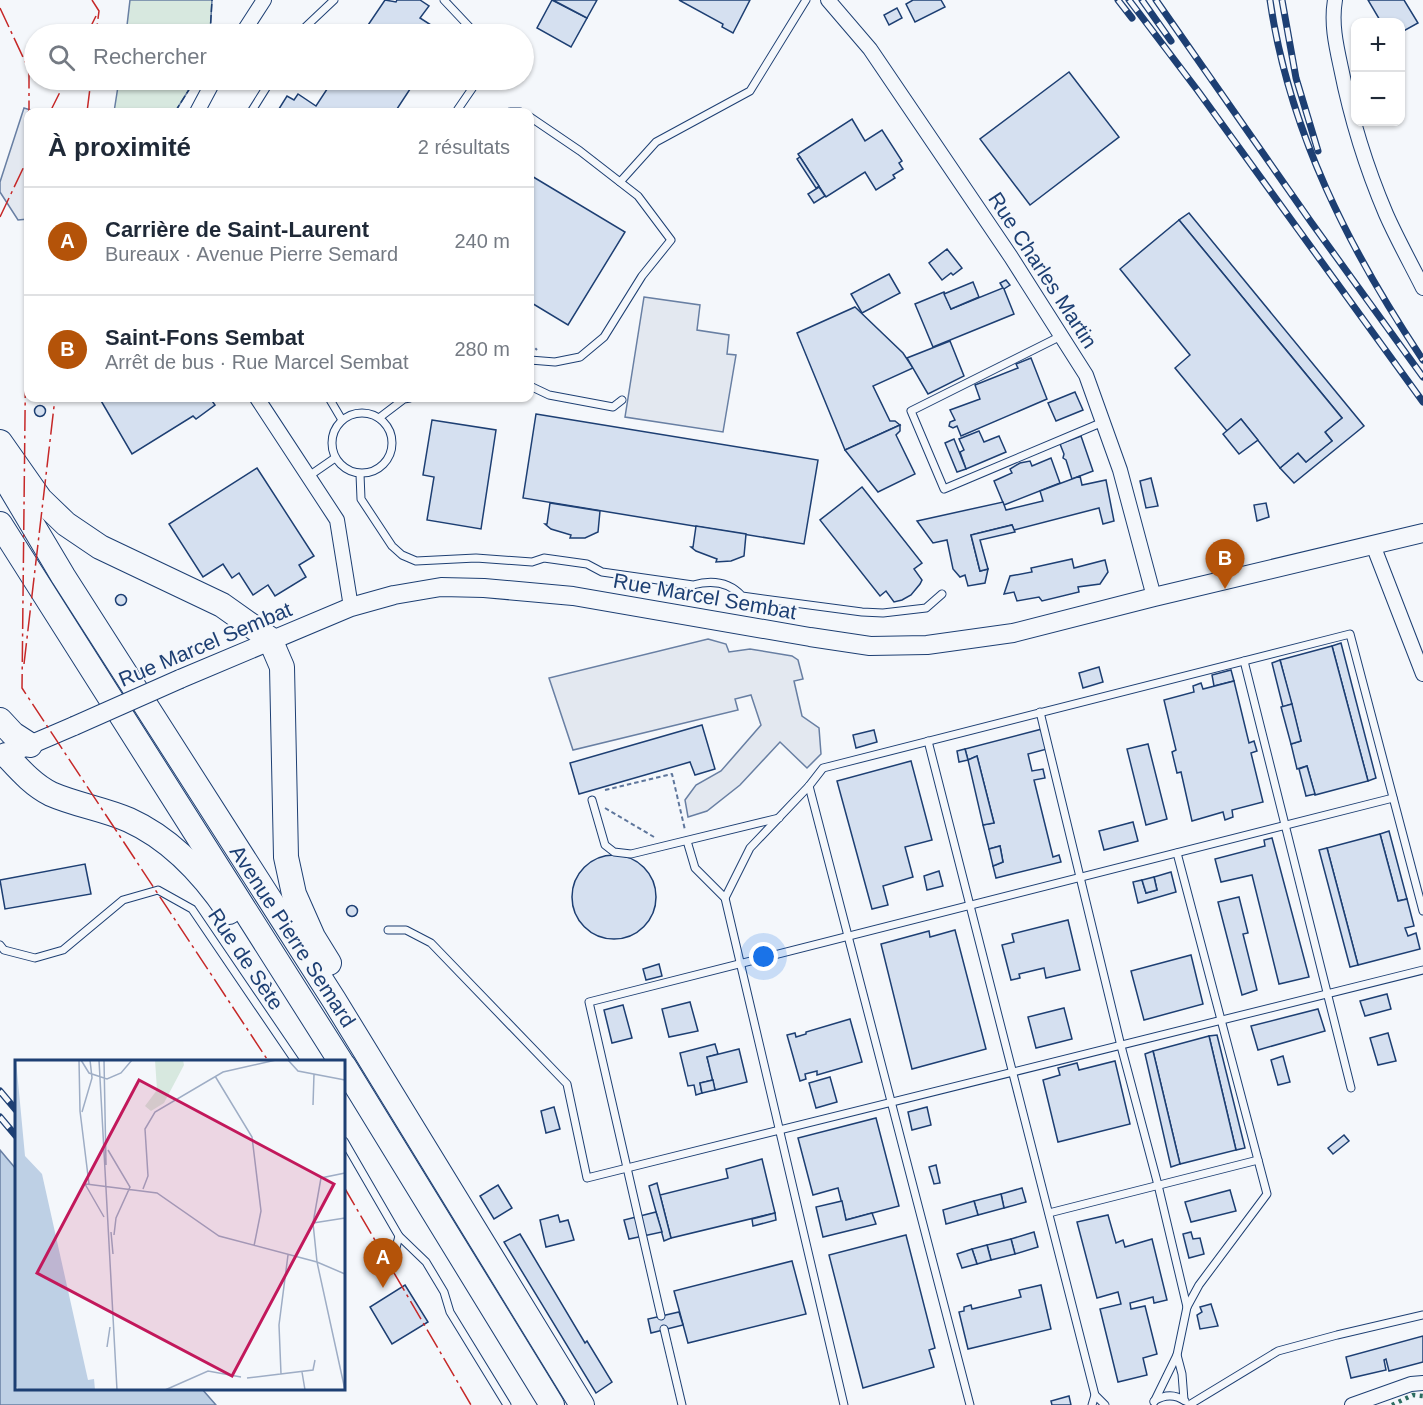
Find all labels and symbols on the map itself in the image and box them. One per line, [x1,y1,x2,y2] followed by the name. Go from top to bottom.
[984,188,1102,352] street label: Rue Charles Martin
[1206,540,1244,589] pin: B
[612,569,799,623] street label: Rue Marcel Sembat
[115,597,295,691] street label: Rue Marcel Sembat
[226,841,360,1031] street label: Avenue Pierre Semard
[204,904,288,1014] street label: Rue de Sète
[749,942,778,971] your location
[15,1060,345,1390] inset map
[364,1238,403,1288] pin: A

